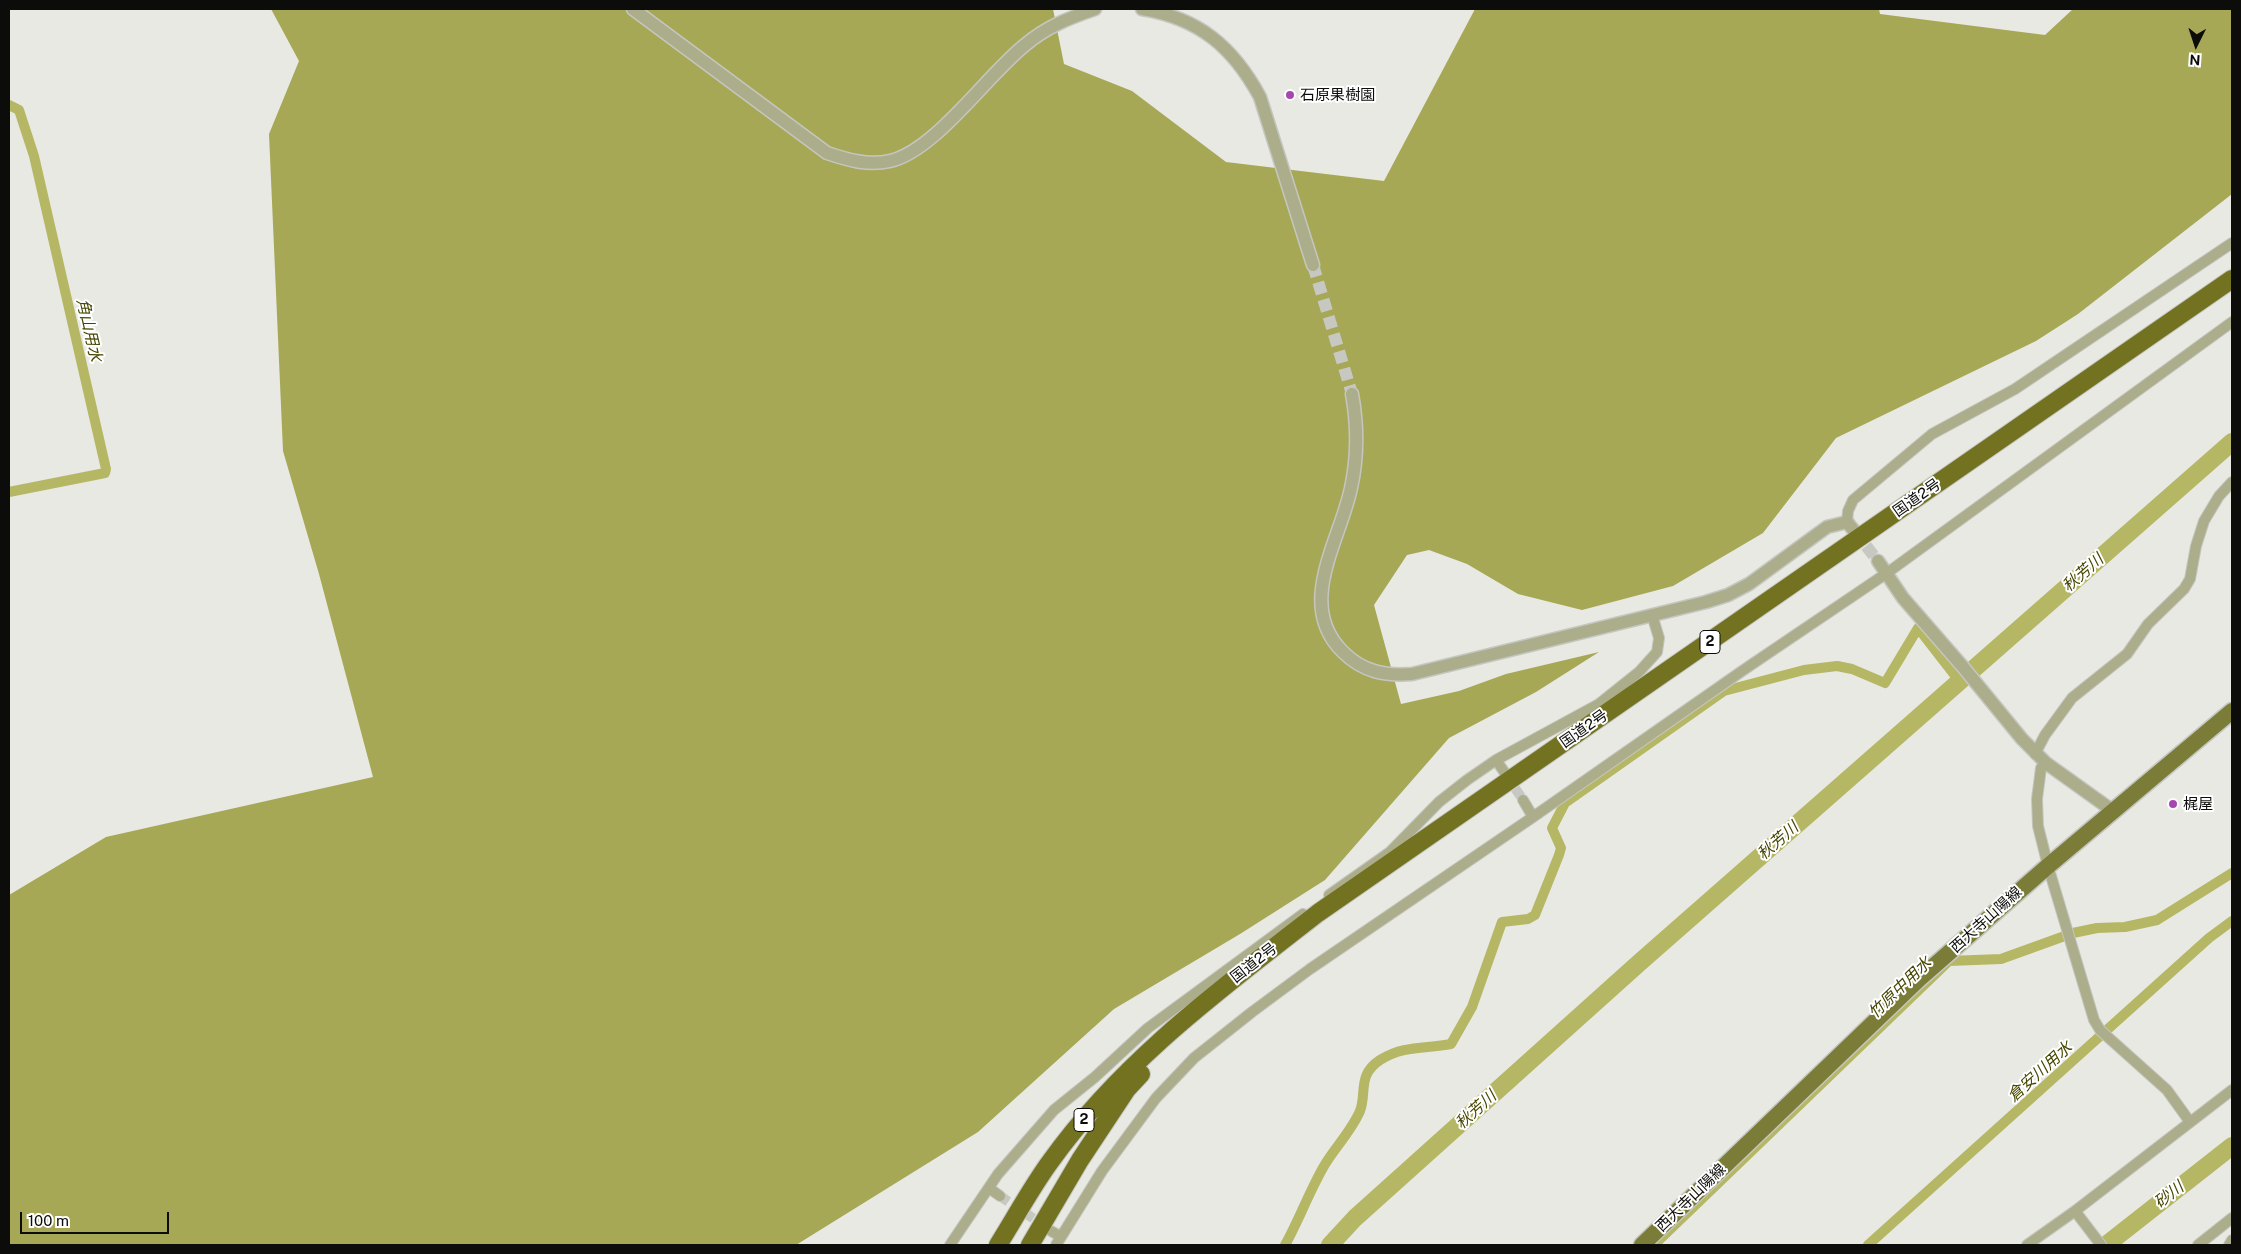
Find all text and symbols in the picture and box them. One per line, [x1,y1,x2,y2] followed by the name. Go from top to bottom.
[2171,20,2221,70] north arrow
[2189,52,2201,68] text: N
[1300,86,1375,104] place label: 石原果樹園
[1284,89,1296,101] marker: 石原果樹園
[72,297,106,363] water label: 角山用水
[1890,475,1944,521] street label: 国道2号
[2059,550,2107,596] water label: 秋芳川
[1700,630,1720,654] road number: 2
[1557,706,1611,752] street label: 国道2号
[2183,795,2213,813] place label: 梶屋
[2167,798,2179,810] marker: 梶屋
[1754,818,1802,864] water label: 秋芳川
[1947,883,2025,957] street label: 西大寺山陽線
[1227,939,1281,987] street label: 国道2号
[1865,953,1935,1023] water label: 竹原中用水
[2004,1038,2076,1106] water label: 倉安川用水
[1452,1087,1500,1133] water label: 秋芳川
[1074,1108,1094,1132] road number: 2
[1652,1160,1730,1236] street label: 西大寺山陽線
[2150,1178,2188,1212] water label: 砂川
[22,1202,171,1234] scale bar
[28,1212,69,1229] text: 100 m

